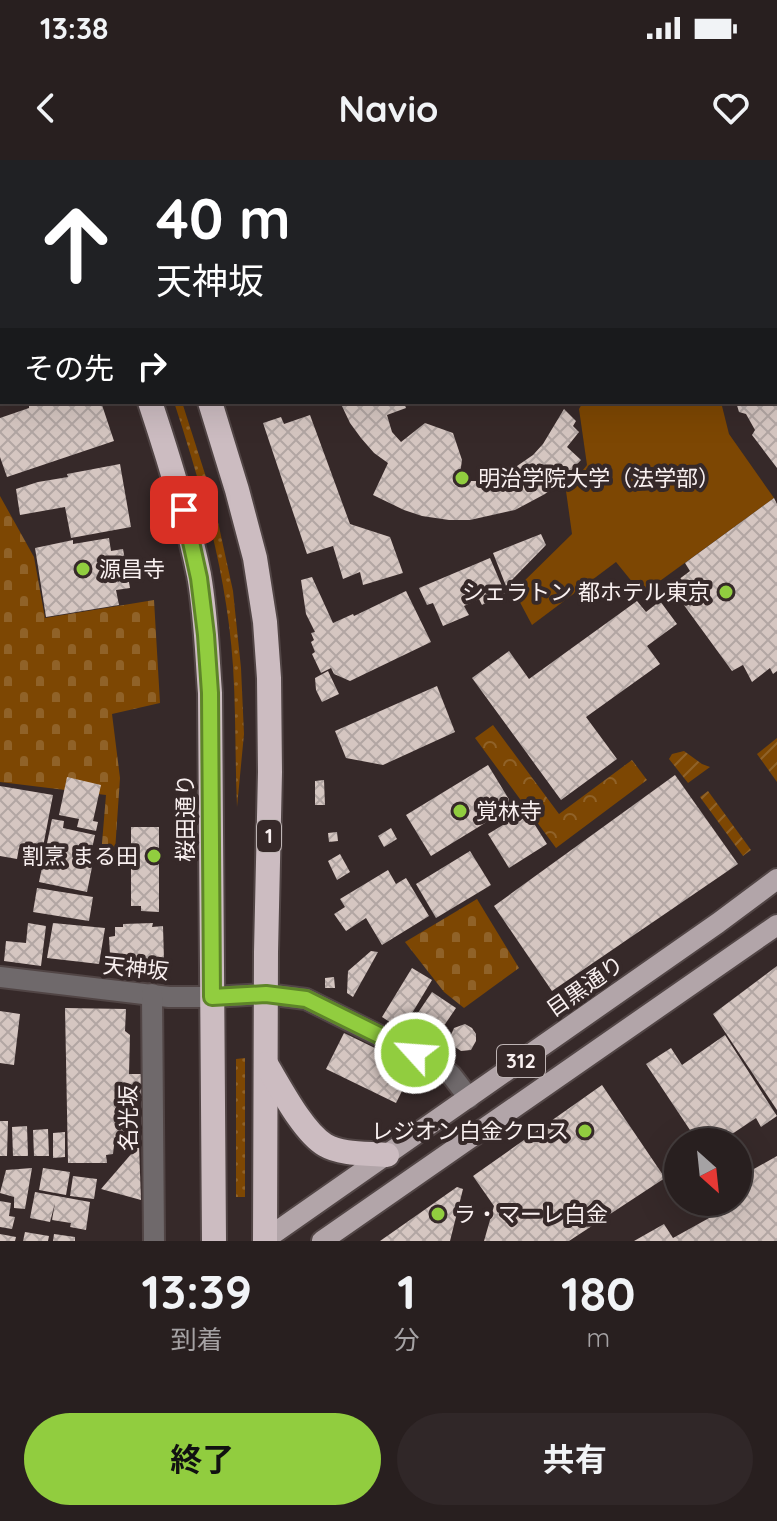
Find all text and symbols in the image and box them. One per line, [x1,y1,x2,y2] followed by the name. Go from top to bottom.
[40,9,109,47] text: 13:38
[24,86,68,130] icon: back
[339,86,438,131] text: Navio
[709,86,753,130] icon: heart
[156,183,291,253] text: 40 m
[24,192,128,296] icon: ahead
[156,258,264,303] text: 天神坂
[130,344,174,388] icon: right
[24,349,114,387] text: その先
[478,464,720,492] place label: 明治学院大学（法学部）
[453,469,471,487] marker: 明治学院大学（法学部）
[150,476,218,544] pin
[162,488,206,532] icon: arrive
[99,555,165,583] place label: 源昌寺
[74,560,92,578] marker: 源昌寺
[462,578,710,606] place label: シェラトン 都ホテル東京
[717,583,735,601] marker: シェラトン 都ホテル東京
[171,774,199,862] street label: 桜田通り
[476,797,542,825] place label: 覚林寺
[451,802,469,820] marker: 覚林寺
[257,820,281,852] road number: 1
[22,842,138,870] place label: 割烹 まる田
[145,847,163,865] marker: 割烹 まる田
[541,949,629,1023] street label: 目黒通り
[102,951,170,985] street label: 天神坂
[373,1011,457,1095] position arrow
[497,1045,545,1077] road number: 312
[114,1085,142,1151] street label: 名光坂
[371,1117,569,1145] place label: レジオン白金クロス
[576,1122,594,1140] marker: レジオン白金クロス
[664,1128,752,1216] north arrow
[664,1128,752,1216] map controls
[454,1200,608,1228] place label: ラ・マーレ白金
[429,1205,447,1223] marker: ラ・マーレ白金
[141,1261,252,1321] text: 13:39
[397,1261,416,1321] text: 1
[561,1263,636,1323] text: 180
[586,1321,610,1354] text: m
[171,1323,223,1356] text: 到着
[394,1323,420,1356] text: 分
[24,1413,381,1505] button: 終了
[397,1413,753,1505] button: 共有

